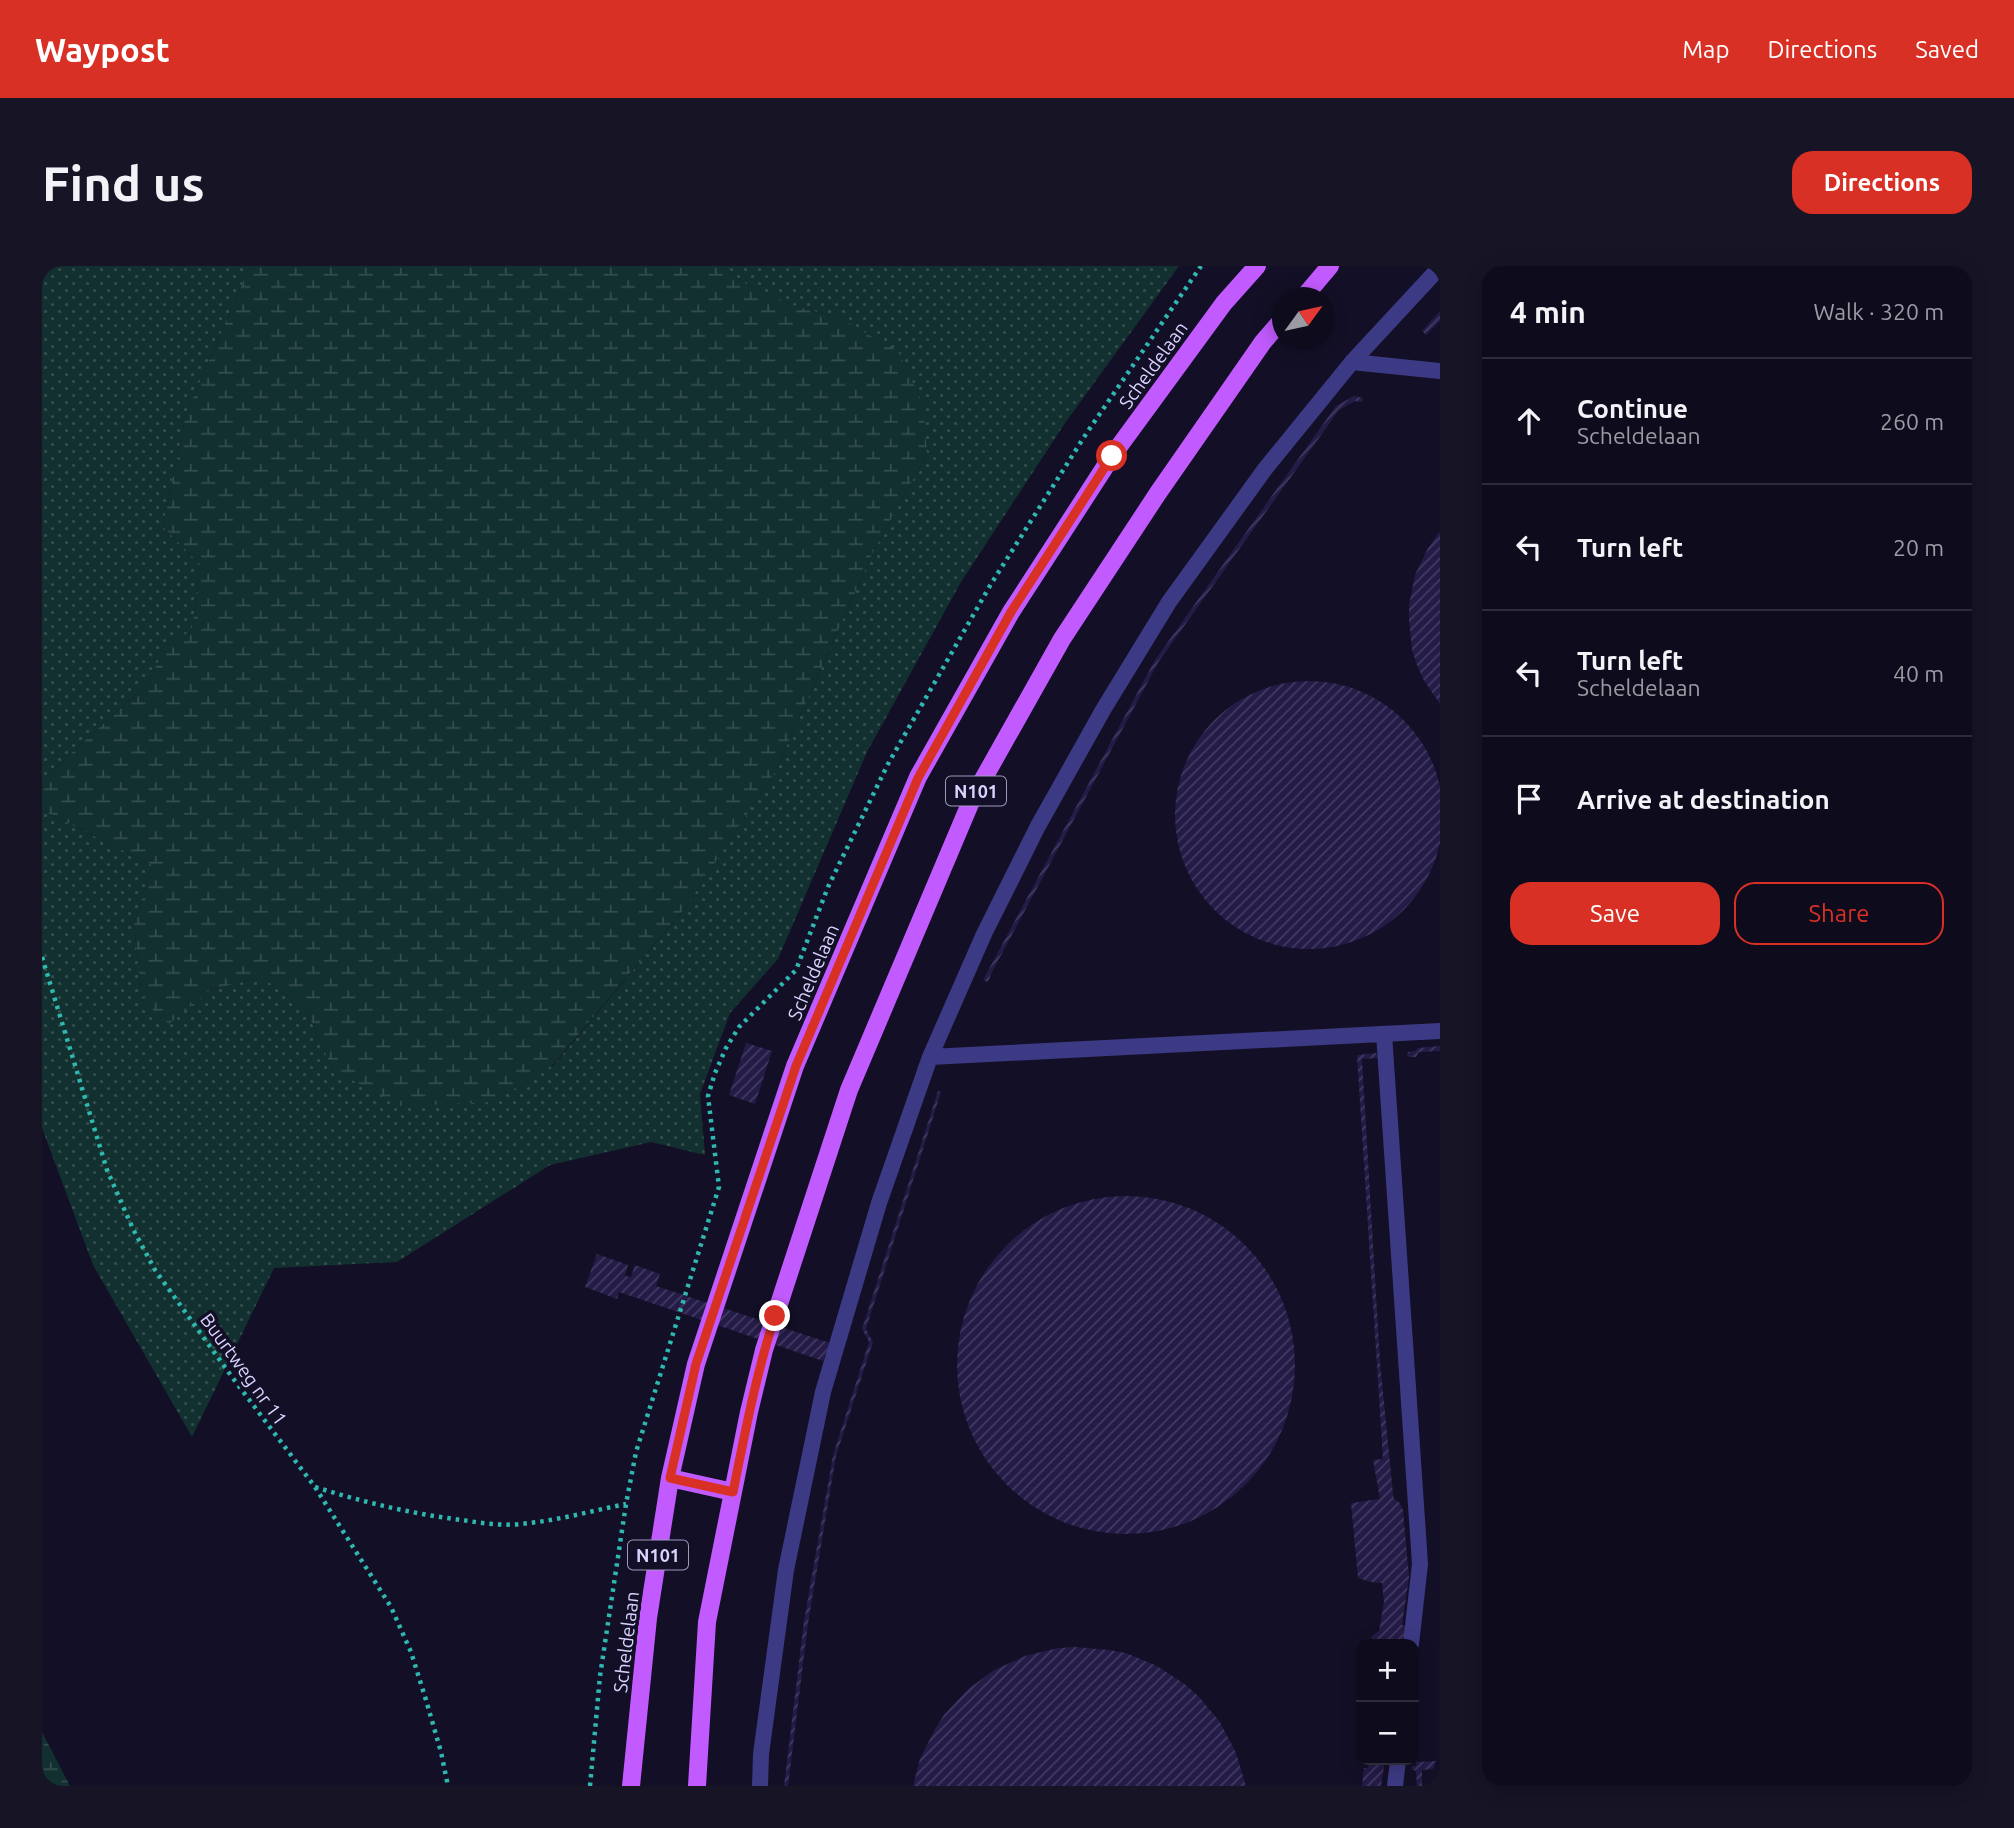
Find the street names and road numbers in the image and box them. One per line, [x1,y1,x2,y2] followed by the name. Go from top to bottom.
[1114,317,1192,413] street label: Scheldelaan
[946,776,1006,806] road number: N101
[783,921,843,1023] street label: Scheldelaan
[196,1309,292,1429] street label: Buurtweg nr 11
[628,1540,688,1570] road number: N101
[609,1590,643,1694] street label: Scheldelaan

